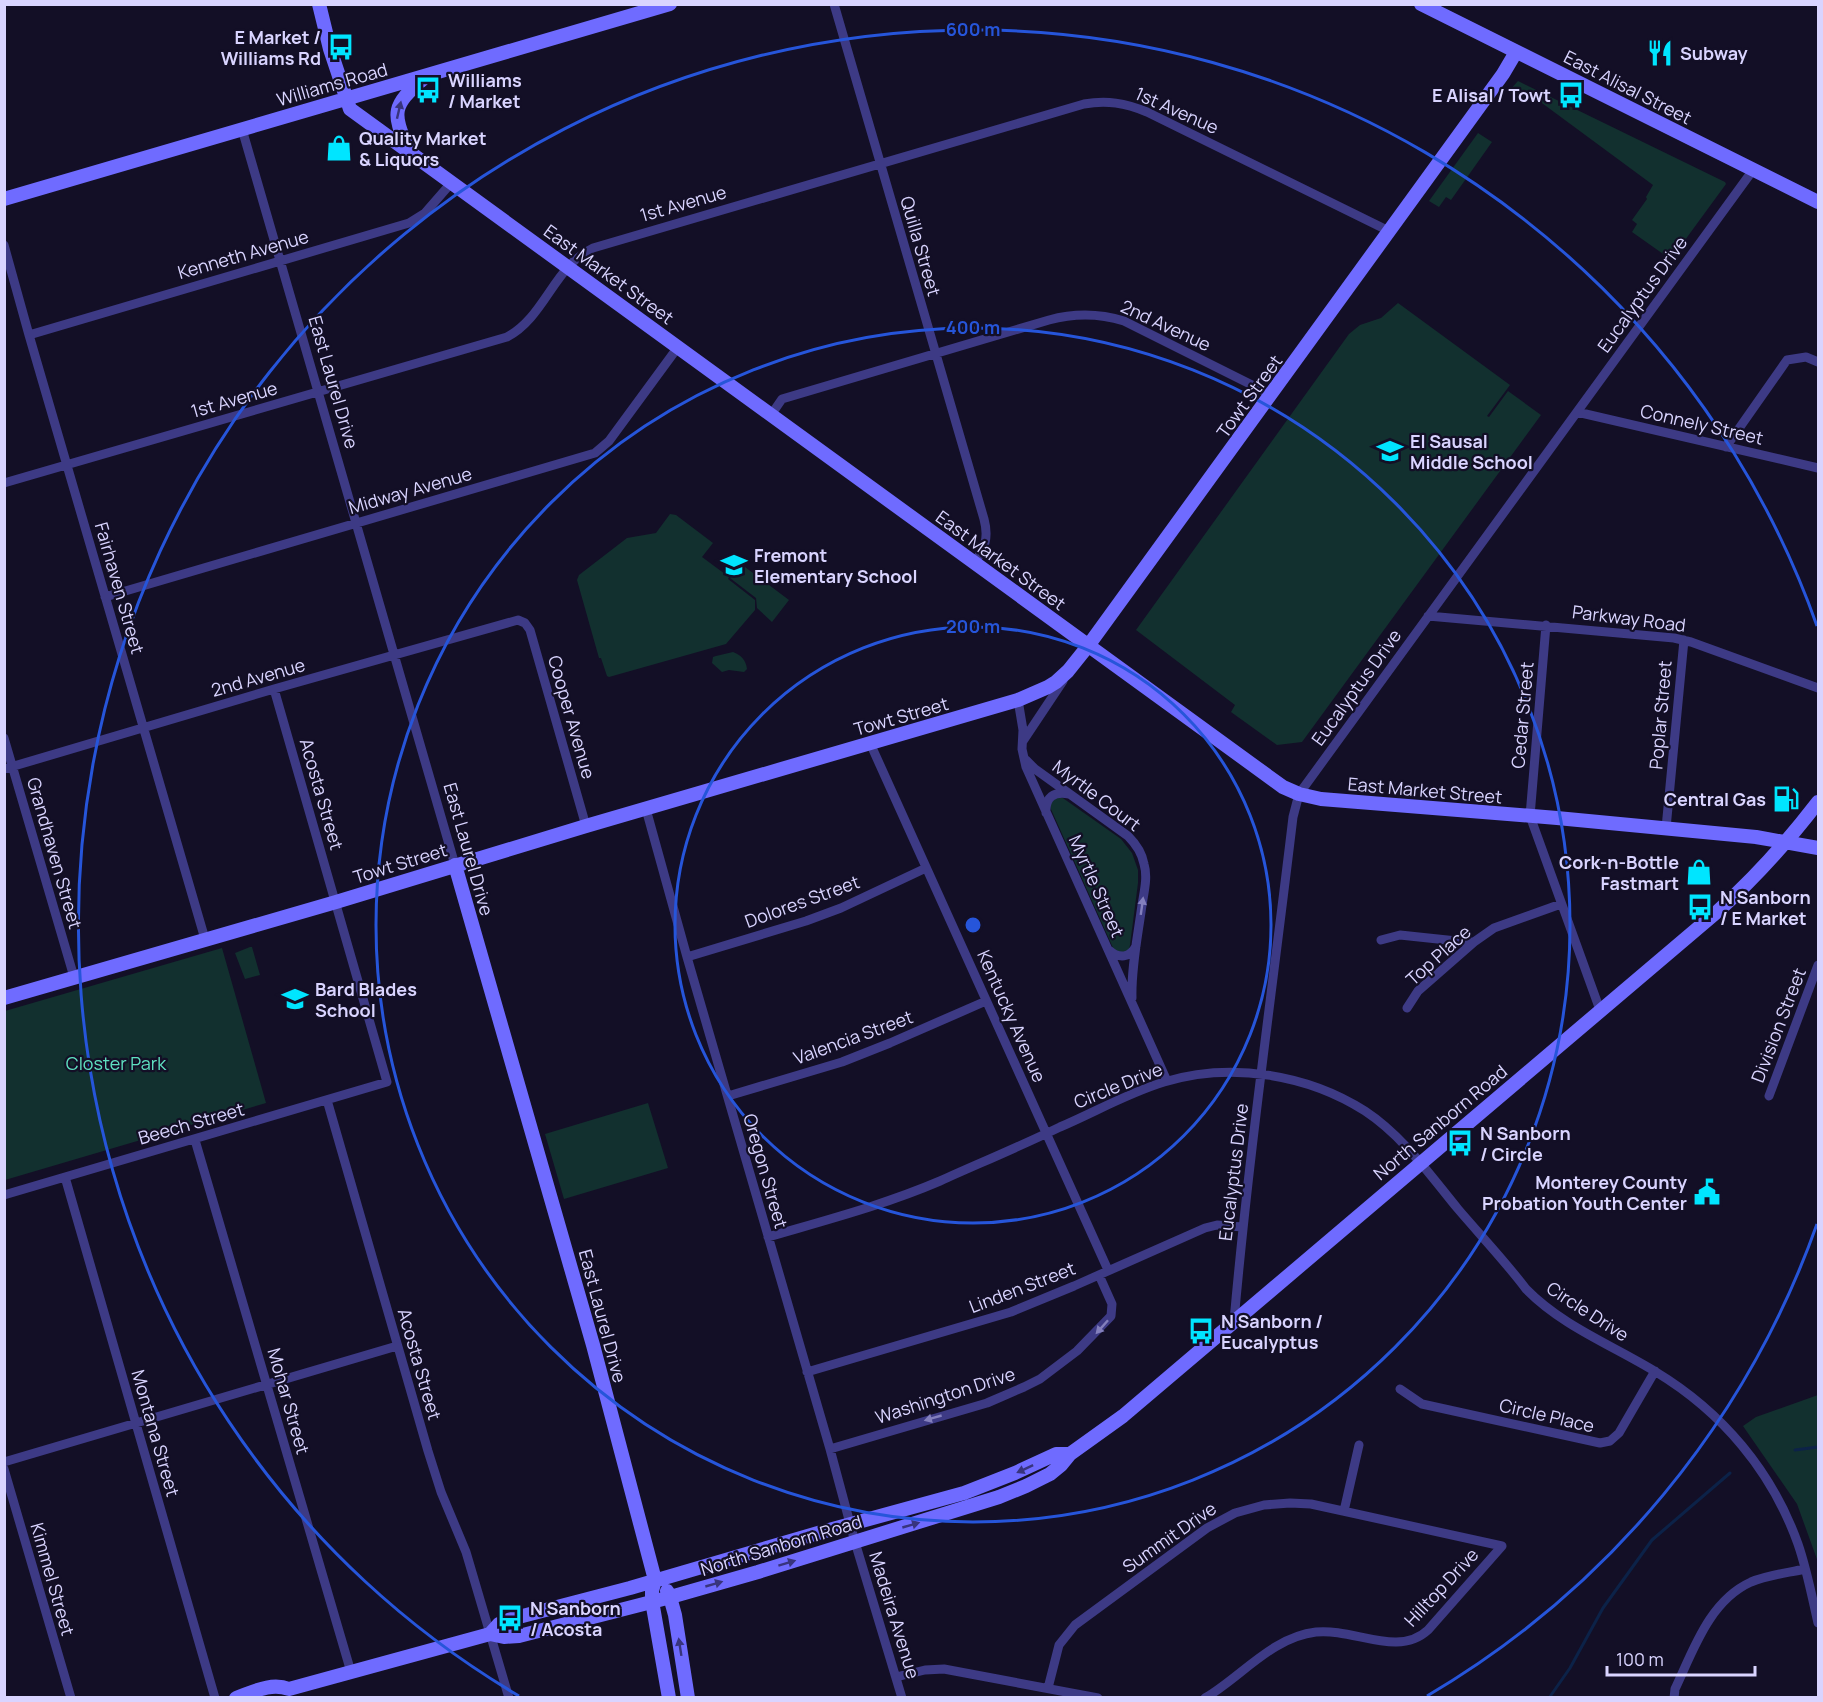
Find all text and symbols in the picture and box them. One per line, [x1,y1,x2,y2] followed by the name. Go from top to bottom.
[946,17,1000,41] text: 600 m
[221,25,321,70] place label: E Market / Williams Rd
[326,32,356,62] bus stop icon: E Market / Williams Rd
[1645,38,1675,68] restaurant icon: Subway
[1680,41,1748,65] place label: Subway
[1560,44,1696,130] street label: East Alisal Street
[274,57,390,111] street label: Williams Road
[448,68,522,113] place label: Williams / Market
[413,75,443,105] bus stop icon: Williams / Market
[1556,80,1586,110] bus stop icon: E Alisal / Towt
[1132,81,1222,139] street label: 1st Avenue
[1432,83,1551,107] place label: E Alisal / Towt
[395,101,405,119] one-way arrow
[359,126,487,171] place label: Quality Market & Liquors
[324,133,354,163] shop icon: Quality Market & Liquors
[637,179,729,227] street label: 1st Avenue
[895,193,947,299] street label: Quilla Street
[539,219,679,329] street label: East Market Street
[175,224,311,284] street label: Kenneth Avenue
[1592,231,1692,357] street label: Eucalyptus Drive
[1117,294,1215,356] street label: 2nd Avenue
[304,313,364,451] street label: East Laurel Drive
[946,315,1000,339] text: 400 m
[1211,350,1287,442] street label: Towt Street
[188,375,280,423] street label: 1st Avenue
[1638,398,1766,450] street label: Connely Street
[1410,429,1533,474] place label: El Sausal Middle School
[1375,436,1405,466] school or university icon: El Sausal Middle School
[345,461,475,519] street label: Midway Avenue
[931,505,1071,615] street label: East Market Street
[90,519,150,657] street label: Fairhaven Street
[754,543,917,588] place label: Fremont Elementary School
[719,550,749,580] school or university icon: Fremont Elementary School
[1571,599,1687,637] street label: Parkway Road
[946,614,1000,638] text: 200 m
[1306,624,1406,750] street label: Eucalyptus Drive
[208,652,308,702] street label: 2nd Avenue
[543,653,601,781] street label: Cooper Avenue
[1643,660,1677,770] street label: Poplar Street
[1505,661,1539,769] street label: Cedar Street
[851,691,951,741] street label: Towt Street
[295,736,349,852] street label: Acosta Street
[1048,754,1146,836] street label: Myrtle Court
[1347,771,1503,809] street label: East Market Street
[22,774,88,932] street label: Grandhaven Street
[439,780,499,918] street label: East Laurel Drive
[1771,784,1801,814] fuel station icon: Central Gas
[1664,787,1766,811] place label: Central Gas
[1064,831,1130,941] street label: Myrtle Street
[350,837,450,889] street label: Towt Street
[1559,850,1679,895] place label: Cork-n-Bottle Fastmart
[1684,857,1714,887] shop icon: Cork-n-Bottle Fastmart
[741,869,863,933] street label: Dolores Street
[1720,885,1811,930] place label: N Sanborn / E Market
[1685,892,1715,922] bus stop icon: N Sanborn / E Market
[1137,897,1147,916] one-way arrow
[963,915,983,935] centre of rings
[1400,919,1476,991] street label: Top Place
[972,946,1052,1086] street label: Kentucky Avenue
[1745,964,1811,1086] street label: Division Street
[315,977,417,1022] place label: Bard Blades School
[280,984,310,1014] school or university icon: Bard Blades School
[790,1004,916,1070] street label: Valencia Street
[66,1051,167,1075] park label: Closter Park
[1070,1056,1166,1114] street label: Circle Drive
[1368,1059,1512,1185] street label: North Sanborn Road
[135,1096,247,1150] street label: Beech Street
[1213,1102,1253,1242] street label: Eucalyptus Drive
[738,1111,794,1231] street label: Oregon Street
[1480,1121,1571,1166] place label: N Sanborn / Circle
[1445,1128,1475,1158] bus stop icon: N Sanborn / Circle
[1482,1170,1687,1215] place label: Monterey County Probation Youth Center
[1692,1177,1722,1207] public building icon: Monterey County Probation Youth Center
[574,1247,632,1385] street label: East Laurel Drive
[965,1256,1079,1318] street label: Linden Street
[1542,1275,1634,1347] street label: Circle Drive
[393,1306,447,1422] street label: Acosta Street
[1221,1309,1323,1354] place label: N Sanborn / Eucalyptus
[1186,1316,1216,1346] bus stop icon: N Sanborn / Eucalyptus
[1095,1319,1108,1335] one-way arrow
[262,1345,316,1457] street label: Mohar Street
[872,1361,1018,1429] street label: Washington Drive
[126,1367,186,1499] street label: Montana Street
[1497,1392,1597,1438] street label: Circle Place
[924,1414,942,1423] one-way arrow
[1016,1464,1033,1473] one-way arrow
[1117,1496,1221,1578] street label: Summit Drive
[697,1509,865,1581] street label: North Sanborn Road
[25,1520,81,1638] street label: Kimmel Street
[902,1520,920,1529] one-way arrow
[1399,1543,1483,1631] street label: Hilltop Drive
[864,1548,926,1682] street label: Madeira Avenue
[778,1558,796,1567] one-way arrow
[705,1579,723,1588] one-way arrow
[530,1596,621,1641] place label: N Sanborn / Acosta
[495,1603,525,1633] bus stop icon: N Sanborn / Acosta
[675,1637,684,1656] one-way arrow
[1607,1639,1756,1677] scale bar
[1616,1647,1664,1671] text: 100 m

